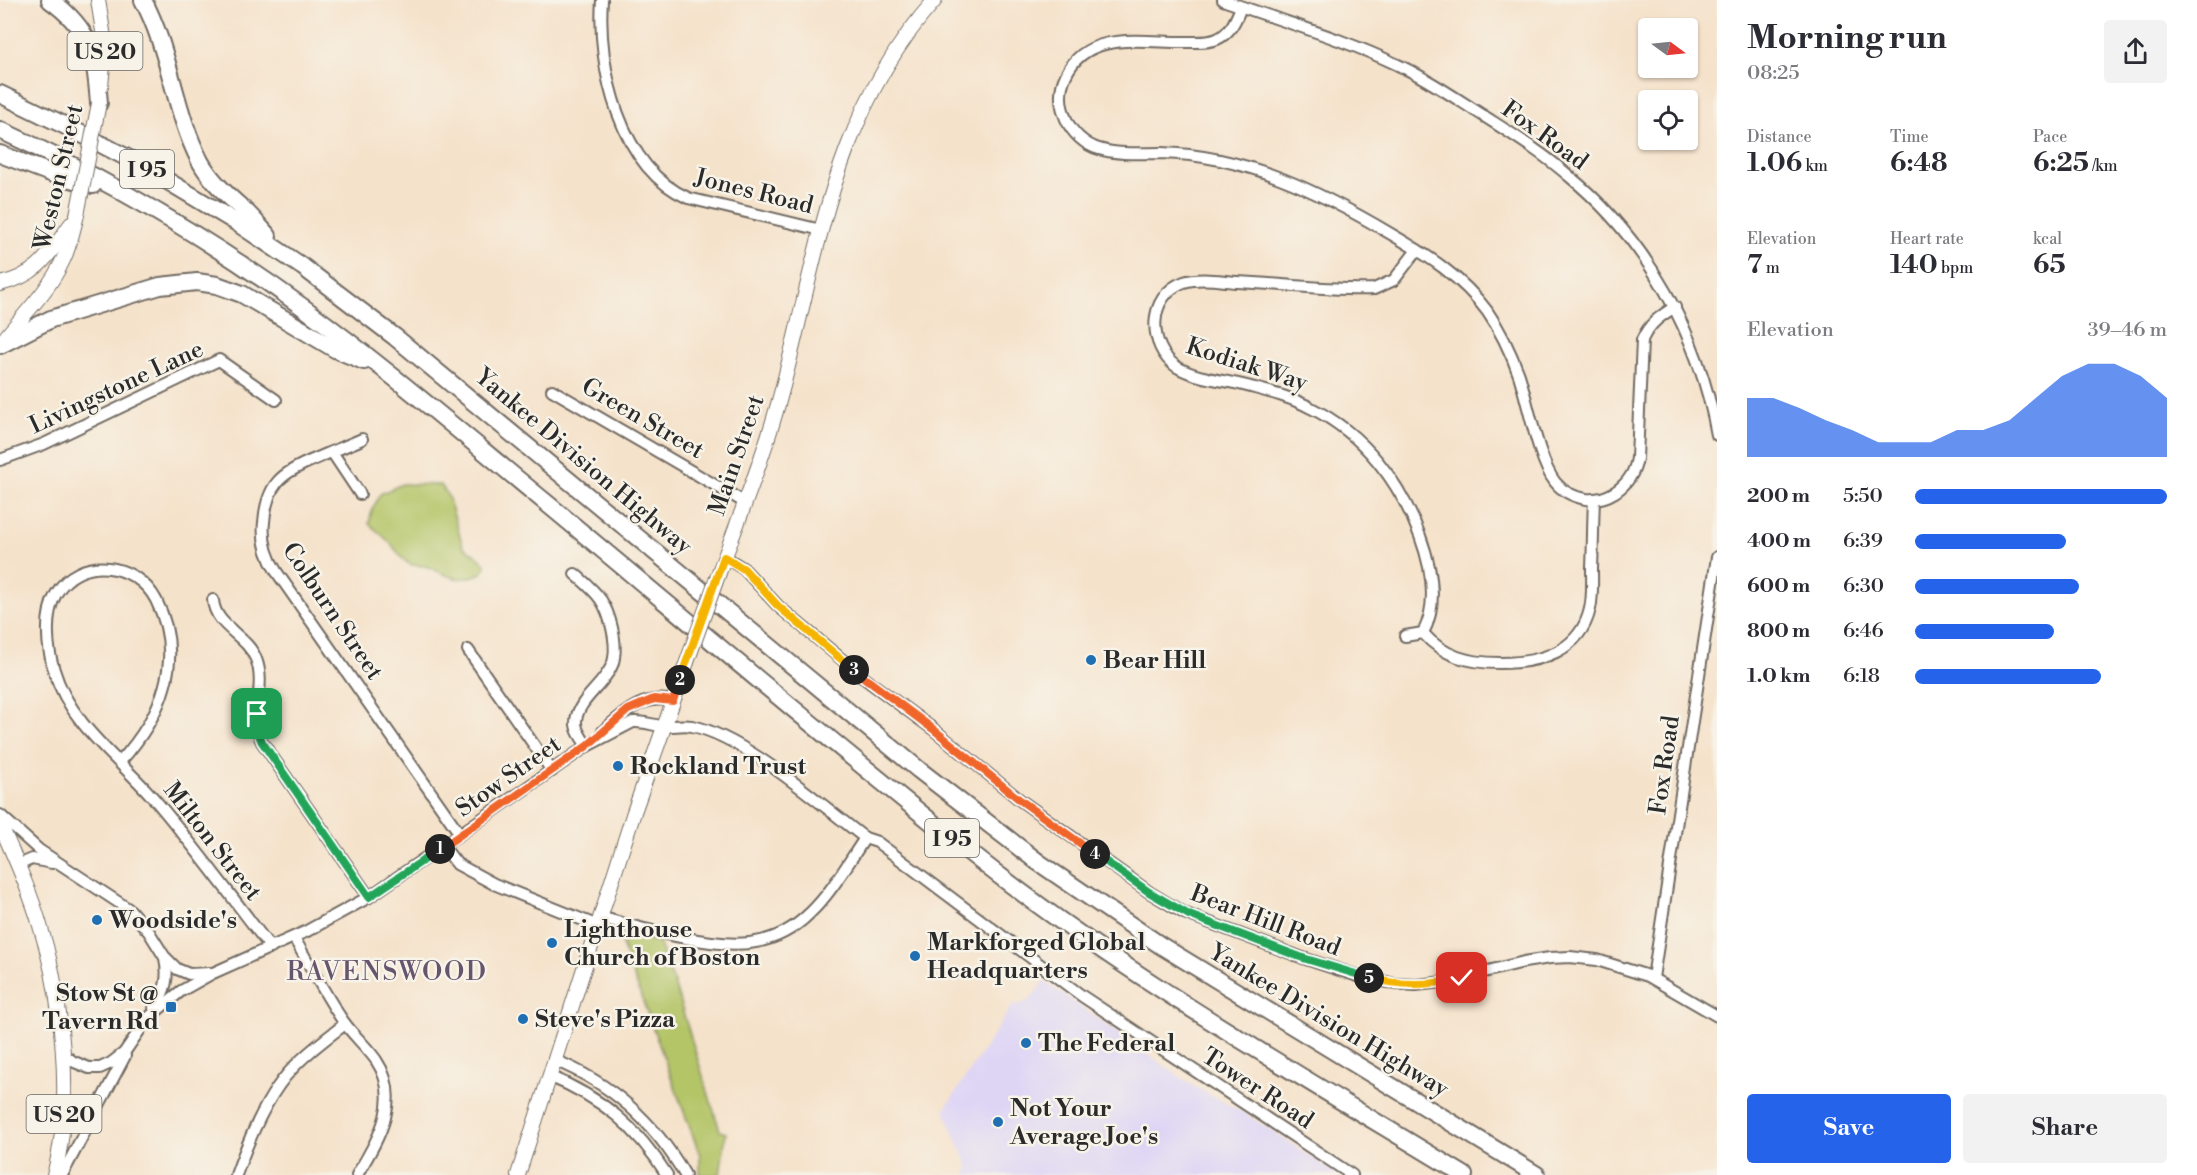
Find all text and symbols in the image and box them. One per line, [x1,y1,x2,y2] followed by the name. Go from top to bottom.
[1638,18,1698,78] north arrow
[1638,18,1698,150] map controls
[1747,18,1947,59] text: Morning run
[2104,20,2167,83] button: share
[68,32,142,70] road number: US 20
[1747,61,1799,86] text: 08:25
[1638,90,1698,150] button: locate
[1495,94,1594,177] street label: Fox Road
[27,101,90,254] street label: Weston Street
[1747,127,1812,147] text: Distance
[1890,127,1929,147] text: Time
[2033,127,2067,147] text: Pace
[1747,147,1802,179] text: 1.06
[1890,147,1948,179] text: 6:48
[2033,147,2089,179] text: 6:25
[120,150,174,188] road number: I 95
[1802,156,1828,176] text: km
[2089,156,2118,176] text: /km
[690,163,817,221] street label: Jones Road
[1747,229,1816,249] text: Elevation
[1890,229,1964,249] text: Heart rate
[2033,229,2062,249] text: kcal
[1747,249,1762,281] text: 7
[1890,249,1938,281] text: 140
[2033,249,2066,281] text: 65
[1762,258,1780,278] text: m
[1938,258,1973,278] text: bpm
[1747,318,1834,343] text: Elevation
[2087,318,2167,343] text: 39–46 m
[1182,331,1311,399] street label: Kodiak Way
[25,334,208,441] street label: Livingstone Lane
[467,361,698,562] street label: Yankee Division Highway
[576,372,710,466] street label: Green Street
[702,391,772,520] street label: Main Street
[1747,484,1810,509] text: 200 m
[1843,484,1883,509] text: 5:50
[1747,529,1811,554] text: 400 m
[1843,529,1883,554] text: 6:39
[275,537,390,687] street label: Colburn Street
[1747,574,1810,599] text: 600 m
[1843,574,1884,599] text: 6:30
[1747,619,1810,644] text: 800 m
[1843,619,1884,644] text: 6:46
[1103,646,1206,676] place label: Bear Hill
[1084,653,1098,667] marker: Bear Hill
[839,655,869,685] pin: 3
[849,660,859,680] text: 3
[1747,664,1811,689] text: 1.0 km
[1843,664,1880,689] text: 6:18
[665,665,695,695] pin: 2
[675,670,685,690] text: 2
[231,688,282,739] pin
[240,697,273,730] icon: arrive
[1643,713,1687,817] street label: Fox Road
[450,729,567,824] street label: Stow Street
[630,752,807,782] place label: Rockland Trust
[611,759,625,773] marker: Rockland Trust
[157,776,268,907] street label: Milton Street
[925,819,979,857] road number: I 95
[425,834,455,864] pin: 1
[436,839,444,859] text: 1
[1080,839,1110,869] pin: 4
[1090,844,1100,864] text: 4
[1185,878,1345,963] street label: Bear Hill Road
[108,906,237,936] place label: Woodside's
[90,913,104,927] marker: Woodside's
[564,915,760,973] place label: Lighthouse Church of Boston
[927,928,1145,986] place label: Markforged Global Headquarters
[545,936,559,950] marker: Lighthouse Church of Boston
[1202,936,1454,1104] street label: Yankee Division Highway
[908,949,922,963] marker: Markforged Global Headquarters
[1436,952,1487,1003] pin
[287,956,487,988] district label: RAVENSWOOD
[1445,961,1478,994] icon: check
[1354,963,1384,993] pin: 5
[1364,968,1374,988] text: 5
[42,979,159,1037] place label: Stow St @ Tavern Rd
[164,1000,178,1014] marker: Stow St @ Tavern Rd
[535,1005,676,1035] place label: Steve's Pizza
[516,1012,530,1026] marker: Steve's Pizza
[1038,1029,1175,1059] place label: The Federal
[1019,1036,1033,1050] marker: The Federal
[1196,1042,1319,1136] street label: Tower Road
[1009,1094,1158,1152] place label: Not Your Average Joe's
[1747,1094,1951,1163] button: Save
[1963,1094,2167,1163] button: Share
[26,1095,101,1133] road number: US 20
[991,1115,1005,1129] marker: Not Your Average Joe's

